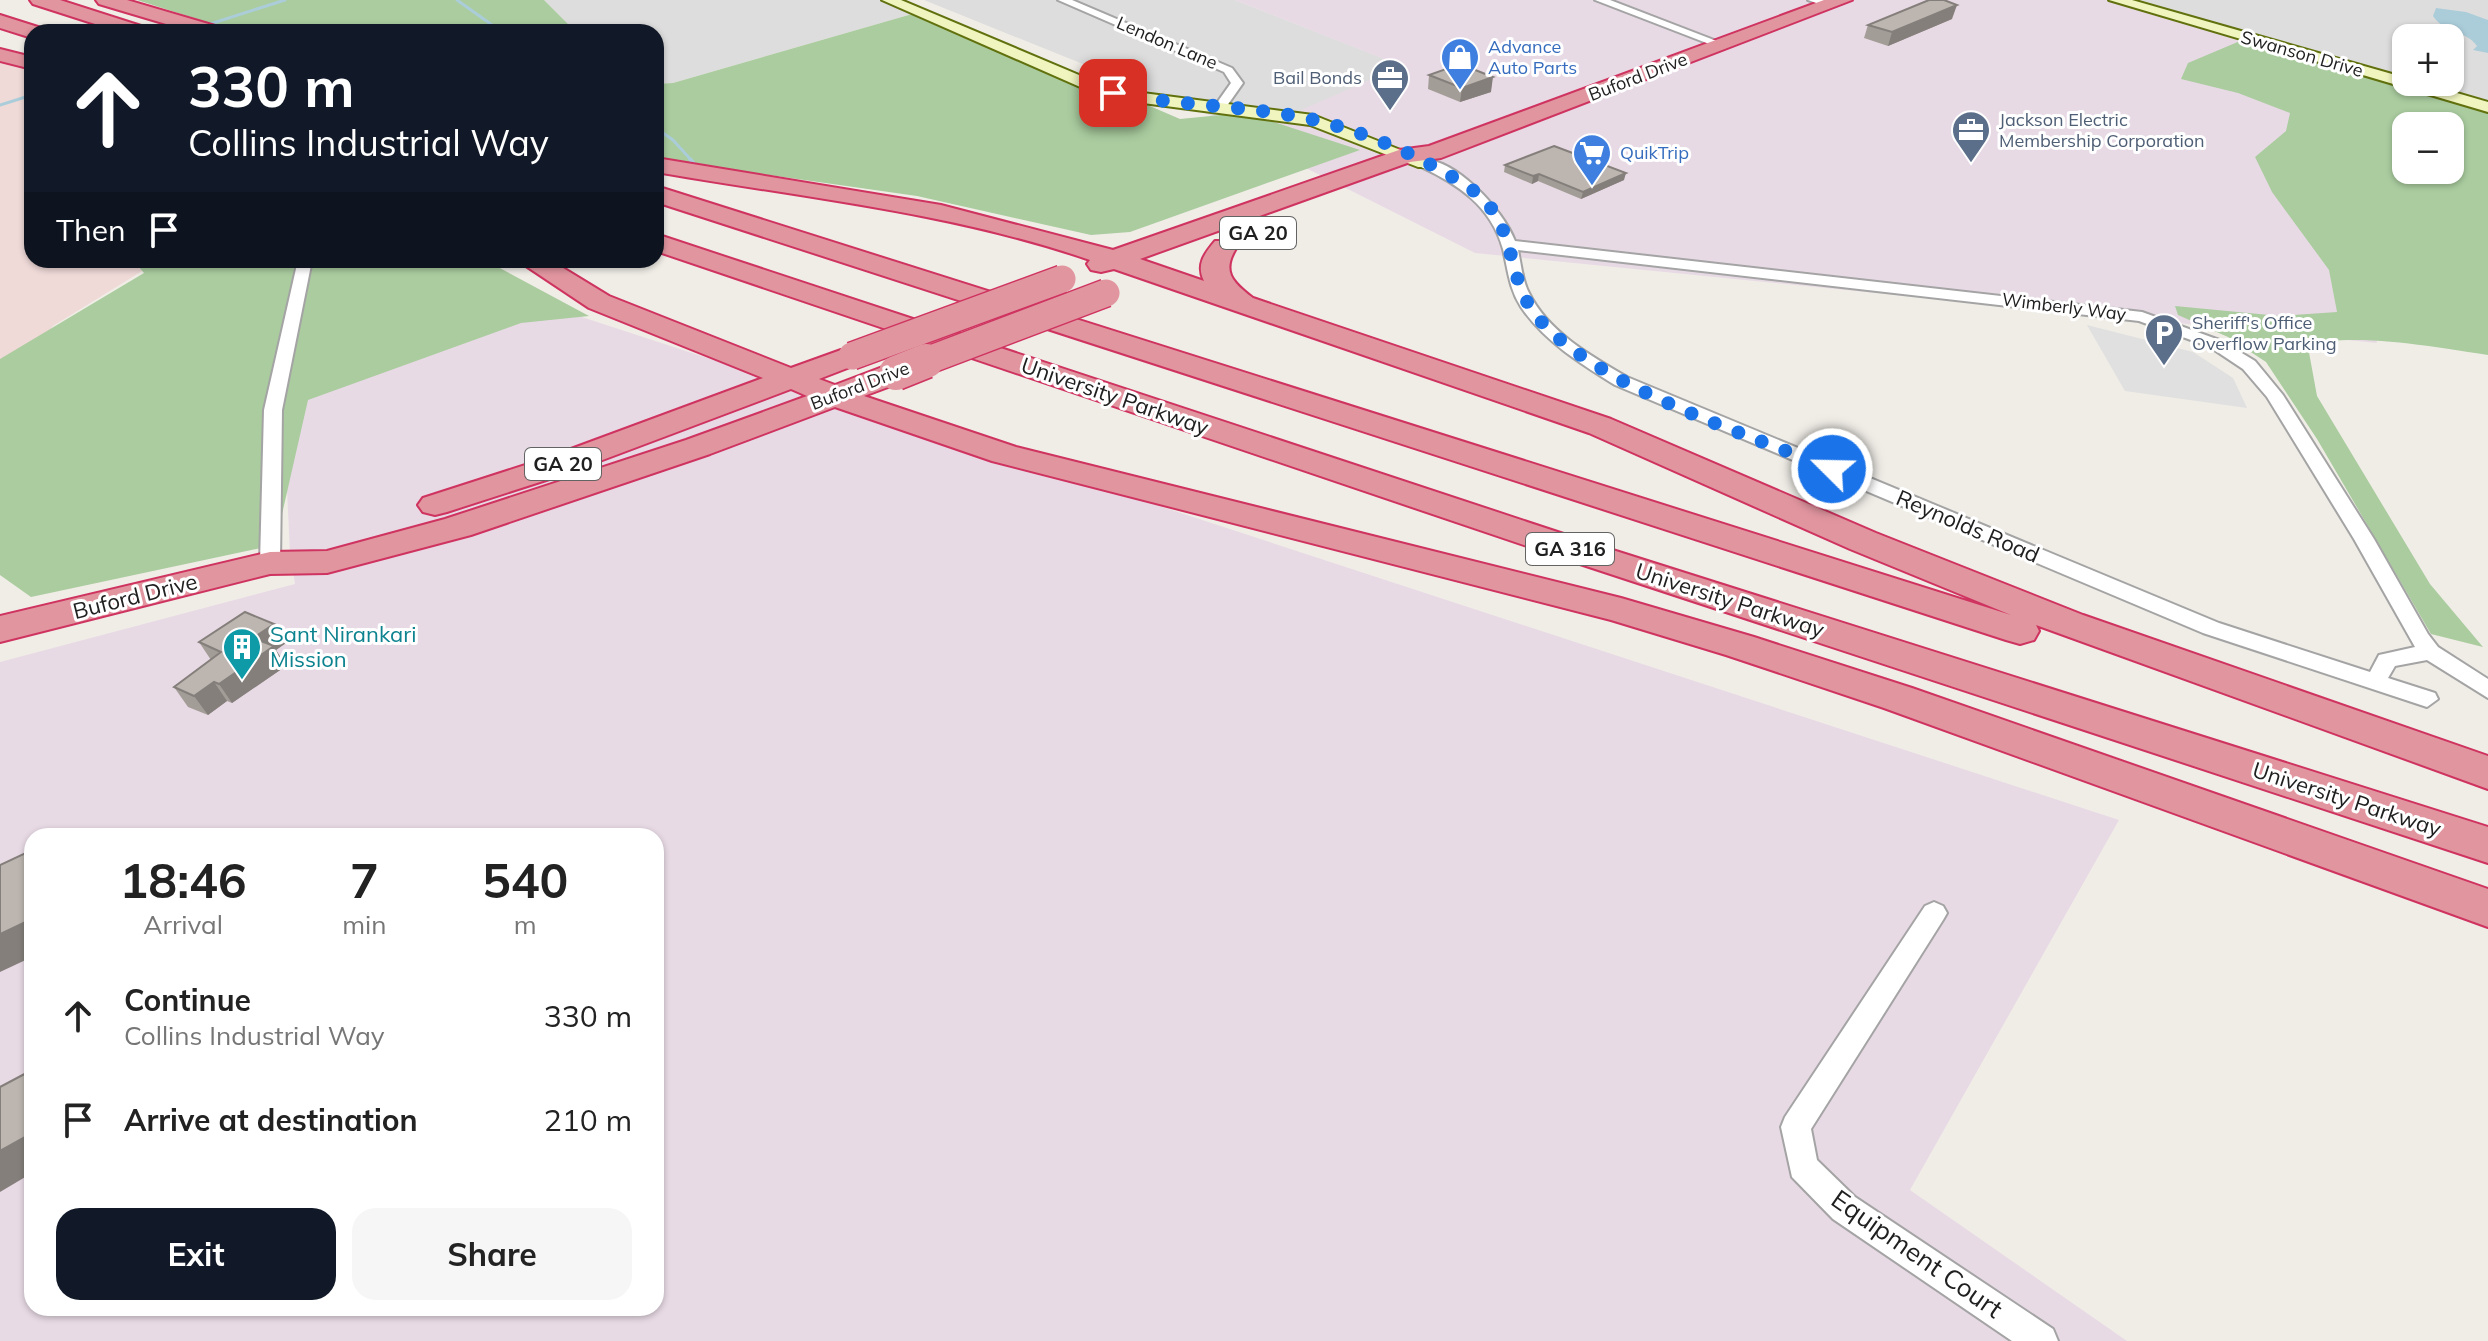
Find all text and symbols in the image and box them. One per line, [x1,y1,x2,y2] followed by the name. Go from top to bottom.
[1113,11,1221,74] street label: Lendon Lane
[2392,24,2464,184] map controls
[2392,24,2464,96] button: +
[2238,25,2366,82] street label: Swanson Drive
[1488,35,1577,79] place label: Advance Auto Parts
[1439,36,1481,91] shop icon: Advance Auto Parts
[1585,47,1691,106] street label: Buford Drive
[188,51,355,121] text: 330 m
[56,56,160,160] icon: ahead
[1369,57,1411,112] office icon: Bail Bonds
[1079,59,1147,127] pin
[1273,66,1362,89] place label: Bail Bonds
[1091,71,1135,115] icon: arrive
[1999,108,2205,152] place label: Jackson Electric Membership Corporation
[1950,109,1992,164] office icon: Jackson Electric Membership Corporation
[2392,112,2464,184] button: −
[188,120,549,165] text: Collins Industrial Way
[1571,132,1613,187] supermarket icon: QuikTrip
[1620,141,1689,164] place label: QuikTrip
[142,208,186,252] icon: arrive
[56,211,126,249] text: Then
[1220,217,1296,249] road number: GA 20
[2001,287,2128,326] street label: Wimberly Way
[2192,311,2337,355] place label: Sheriff's Office Overflow Parking
[2143,312,2185,367] parking icon: Sheriff's Office Overflow Parking
[1018,351,1213,441] street label: University Parkway
[807,356,913,415] street label: Buford Drive
[1790,427,1874,511] position arrow
[525,448,601,480] road number: GA 20
[1892,483,2044,569] street label: Reynolds Road
[1526,533,1614,565] road number: GA 316
[1632,556,1828,644] street label: University Parkway
[70,567,200,625] street label: Buford Drive
[270,620,417,673] place label: Sant Nirankari Mission
[221,626,263,681] building icon: Sant Nirankari Mission
[2249,755,2445,843] street label: University Parkway
[120,850,247,910] text: 18:46
[350,850,379,910] text: 7
[482,850,568,910] text: 540
[143,908,223,941] text: Arrival
[342,908,386,941] text: min
[514,908,537,941] text: m
[124,981,251,1019] text: Continue
[56,994,100,1038] icon: ahead
[544,997,632,1035] text: 330 m
[124,1019,385,1052] text: Collins Industrial Way
[56,1098,100,1142] icon: arrive
[124,1101,418,1139] text: Arrive at destination
[544,1101,632,1139] text: 210 m
[1825,1182,2009,1325] street label: Equipment Court
[56,1208,336,1300] button: Exit
[352,1208,632,1300] button: Share

